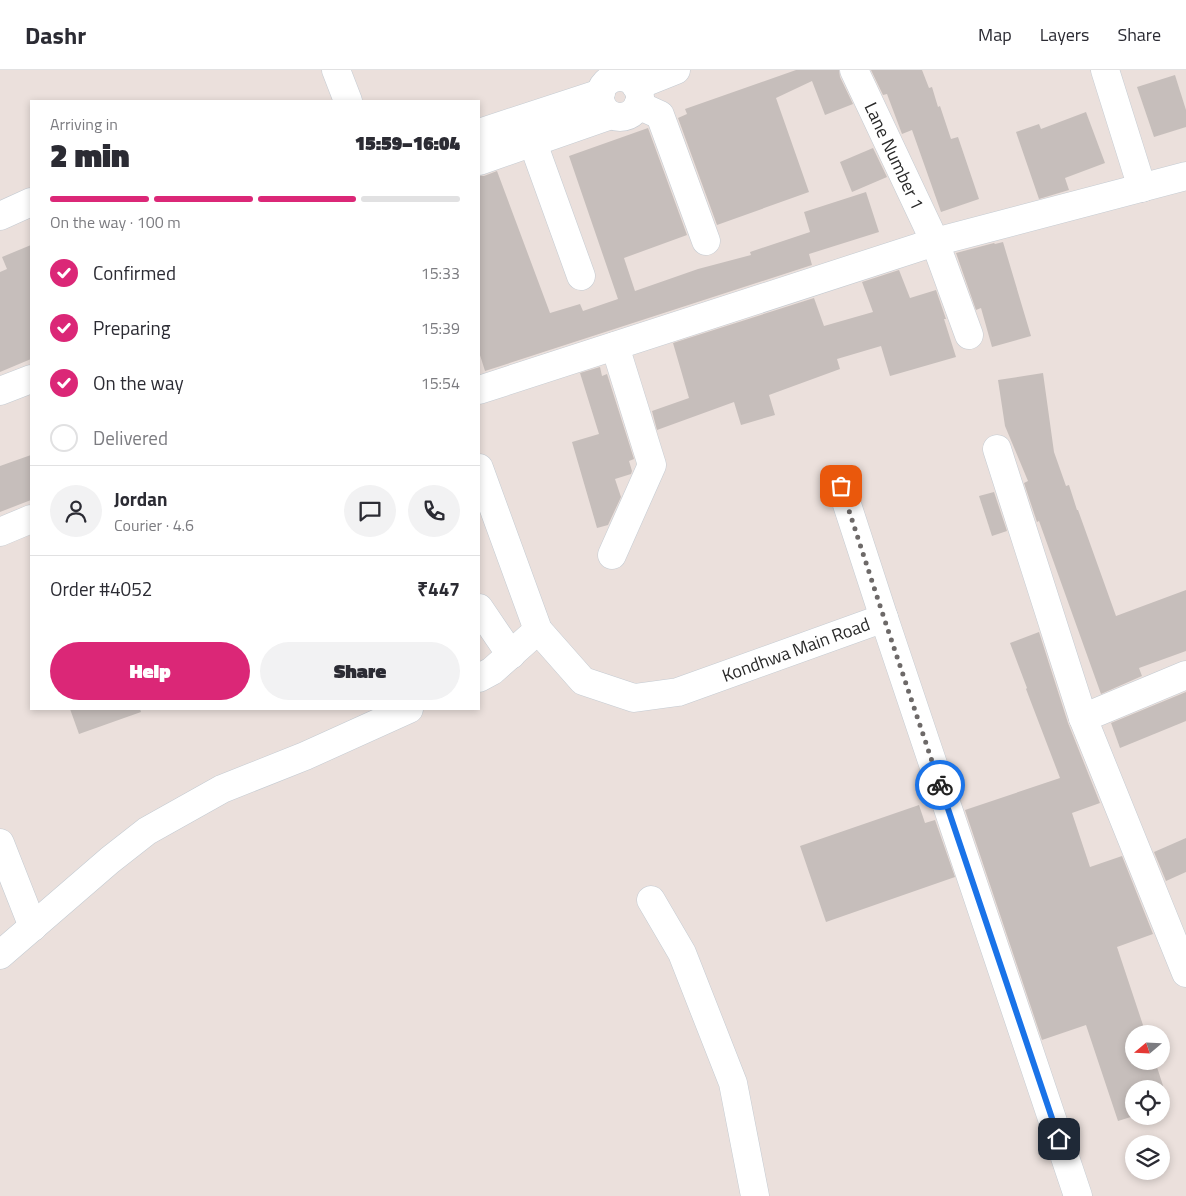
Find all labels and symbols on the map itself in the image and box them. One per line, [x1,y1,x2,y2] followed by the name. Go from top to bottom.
[858,98,931,214] street label: Lane Number 1
[820,465,862,507] pin
[718,610,874,689] street label: Kondhwa Main Road
[915,760,965,810] courier
[1125,1025,1170,1070] north arrow
[1038,1118,1080,1160] pin

